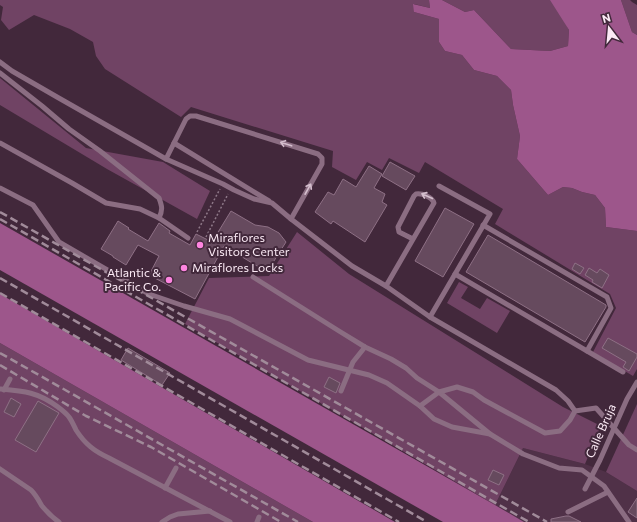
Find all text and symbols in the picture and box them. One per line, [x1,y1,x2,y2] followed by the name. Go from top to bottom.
[589,8,629,48] north arrow
[600,11,612,25] text: N
[280,140,293,147] one-way arrow
[305,183,312,195] one-way arrow
[421,192,433,200] one-way arrow
[208,230,290,258] place label: Miraflores Visitors Center
[195,240,205,250] marker: Miraflores Visitors Center
[192,260,283,274] place label: Miraflores Locks
[179,263,189,273] marker: Miraflores Locks
[104,265,161,293] place label: Atlantic & Pacific Co.
[164,275,174,285] marker: Atlantic & Pacific Co.
[582,401,618,460] street label: Calle Bruja

